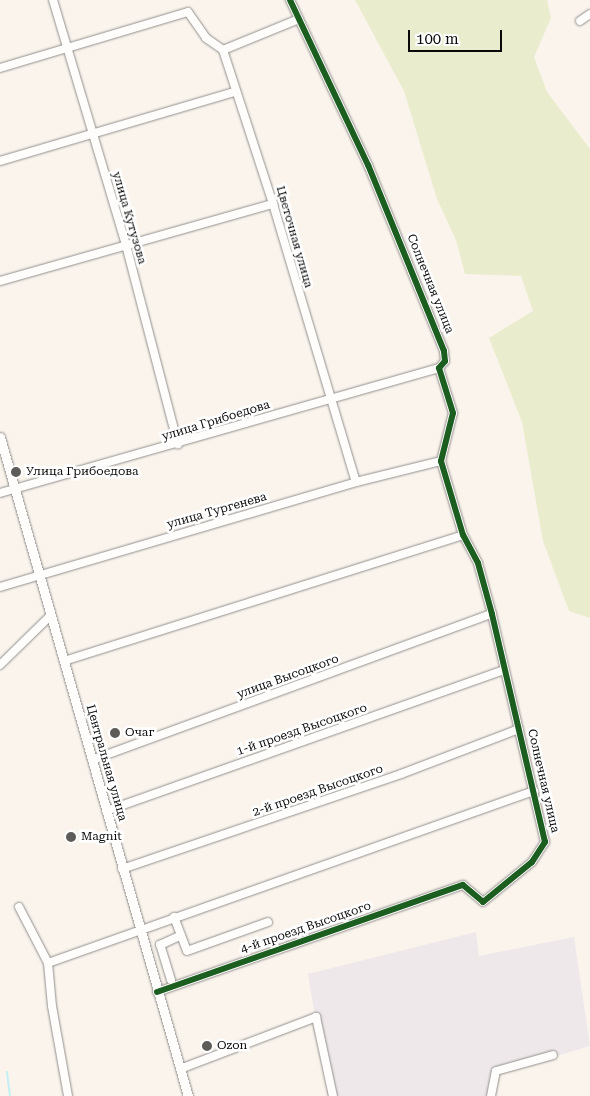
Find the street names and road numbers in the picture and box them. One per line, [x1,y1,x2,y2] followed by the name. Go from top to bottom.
[109,170,149,266] street label: улица Кутузова
[273,184,315,290] street label: Цветочная улица
[403,232,457,336] street label: Солнечная улица
[160,398,272,444] street label: улица Грибоедова
[166,490,268,532] street label: улица Тургенева
[235,652,341,702] street label: улица Высоцкого
[235,701,369,759] street label: 1-й проезд Высоцкого
[83,703,129,823] street label: Центральная улица
[524,728,562,834] street label: Солнечная улица
[251,762,385,820] street label: 2-й проезд Высоцкого
[239,899,373,957] street label: 4-й проезд Высоцкого

